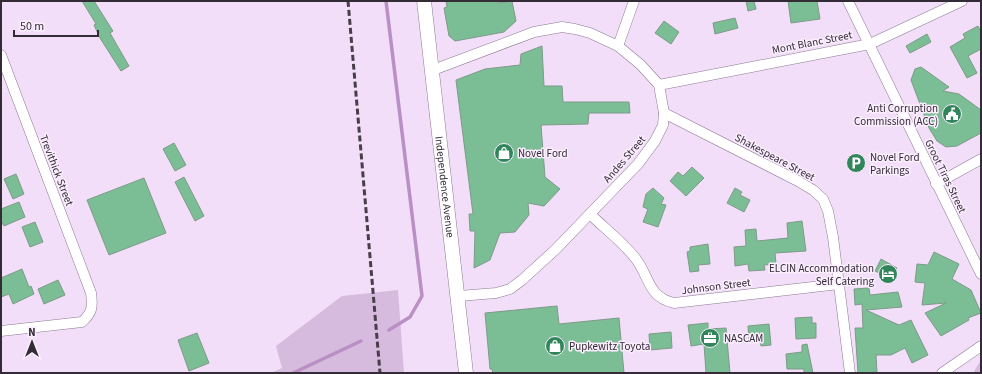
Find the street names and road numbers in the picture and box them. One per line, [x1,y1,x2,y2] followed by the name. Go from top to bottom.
[771,27,854,58] street label: Mont Blanc Street
[732,130,818,185] street label: Shakespeare Street
[36,132,77,208] street label: Trevithick Street
[600,132,649,186] street label: Andes Street
[431,135,458,239] street label: Independence Avenue
[921,137,970,216] street label: Groot Tiras Street
[681,275,752,298] street label: Johnson Street

